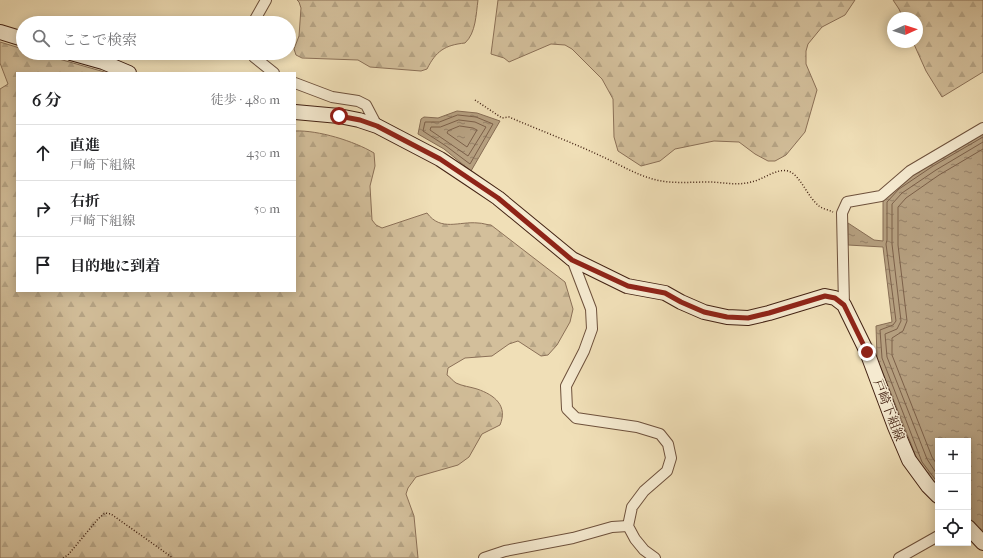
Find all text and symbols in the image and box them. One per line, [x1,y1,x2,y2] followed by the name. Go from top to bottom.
[887,12,923,48] north arrow
[16,16,296,60] search box
[30,27,52,49] icon: search
[62,31,137,49] text: ここで検索
[32,90,62,110] text: 6 分
[211,92,280,107] text: 徒歩 · 480 m
[330,107,348,125] route start
[70,136,100,154] text: 直進
[32,142,54,164] icon: ahead
[246,145,280,160] text: 430 m
[70,157,135,172] text: 戸崎下組線
[70,192,100,210] text: 右折
[32,198,54,220] icon: right
[254,201,280,216] text: 50 m
[70,213,135,228] text: 戸崎下組線
[32,254,54,276] icon: arrive
[70,257,160,275] text: 目的地に到着
[858,343,876,361] route end
[870,377,908,443] street label: 戸崎下組線
[935,438,971,546] map controls
[935,438,971,474] button: +
[935,474,971,510] button: −
[935,510,971,546] button: locate

